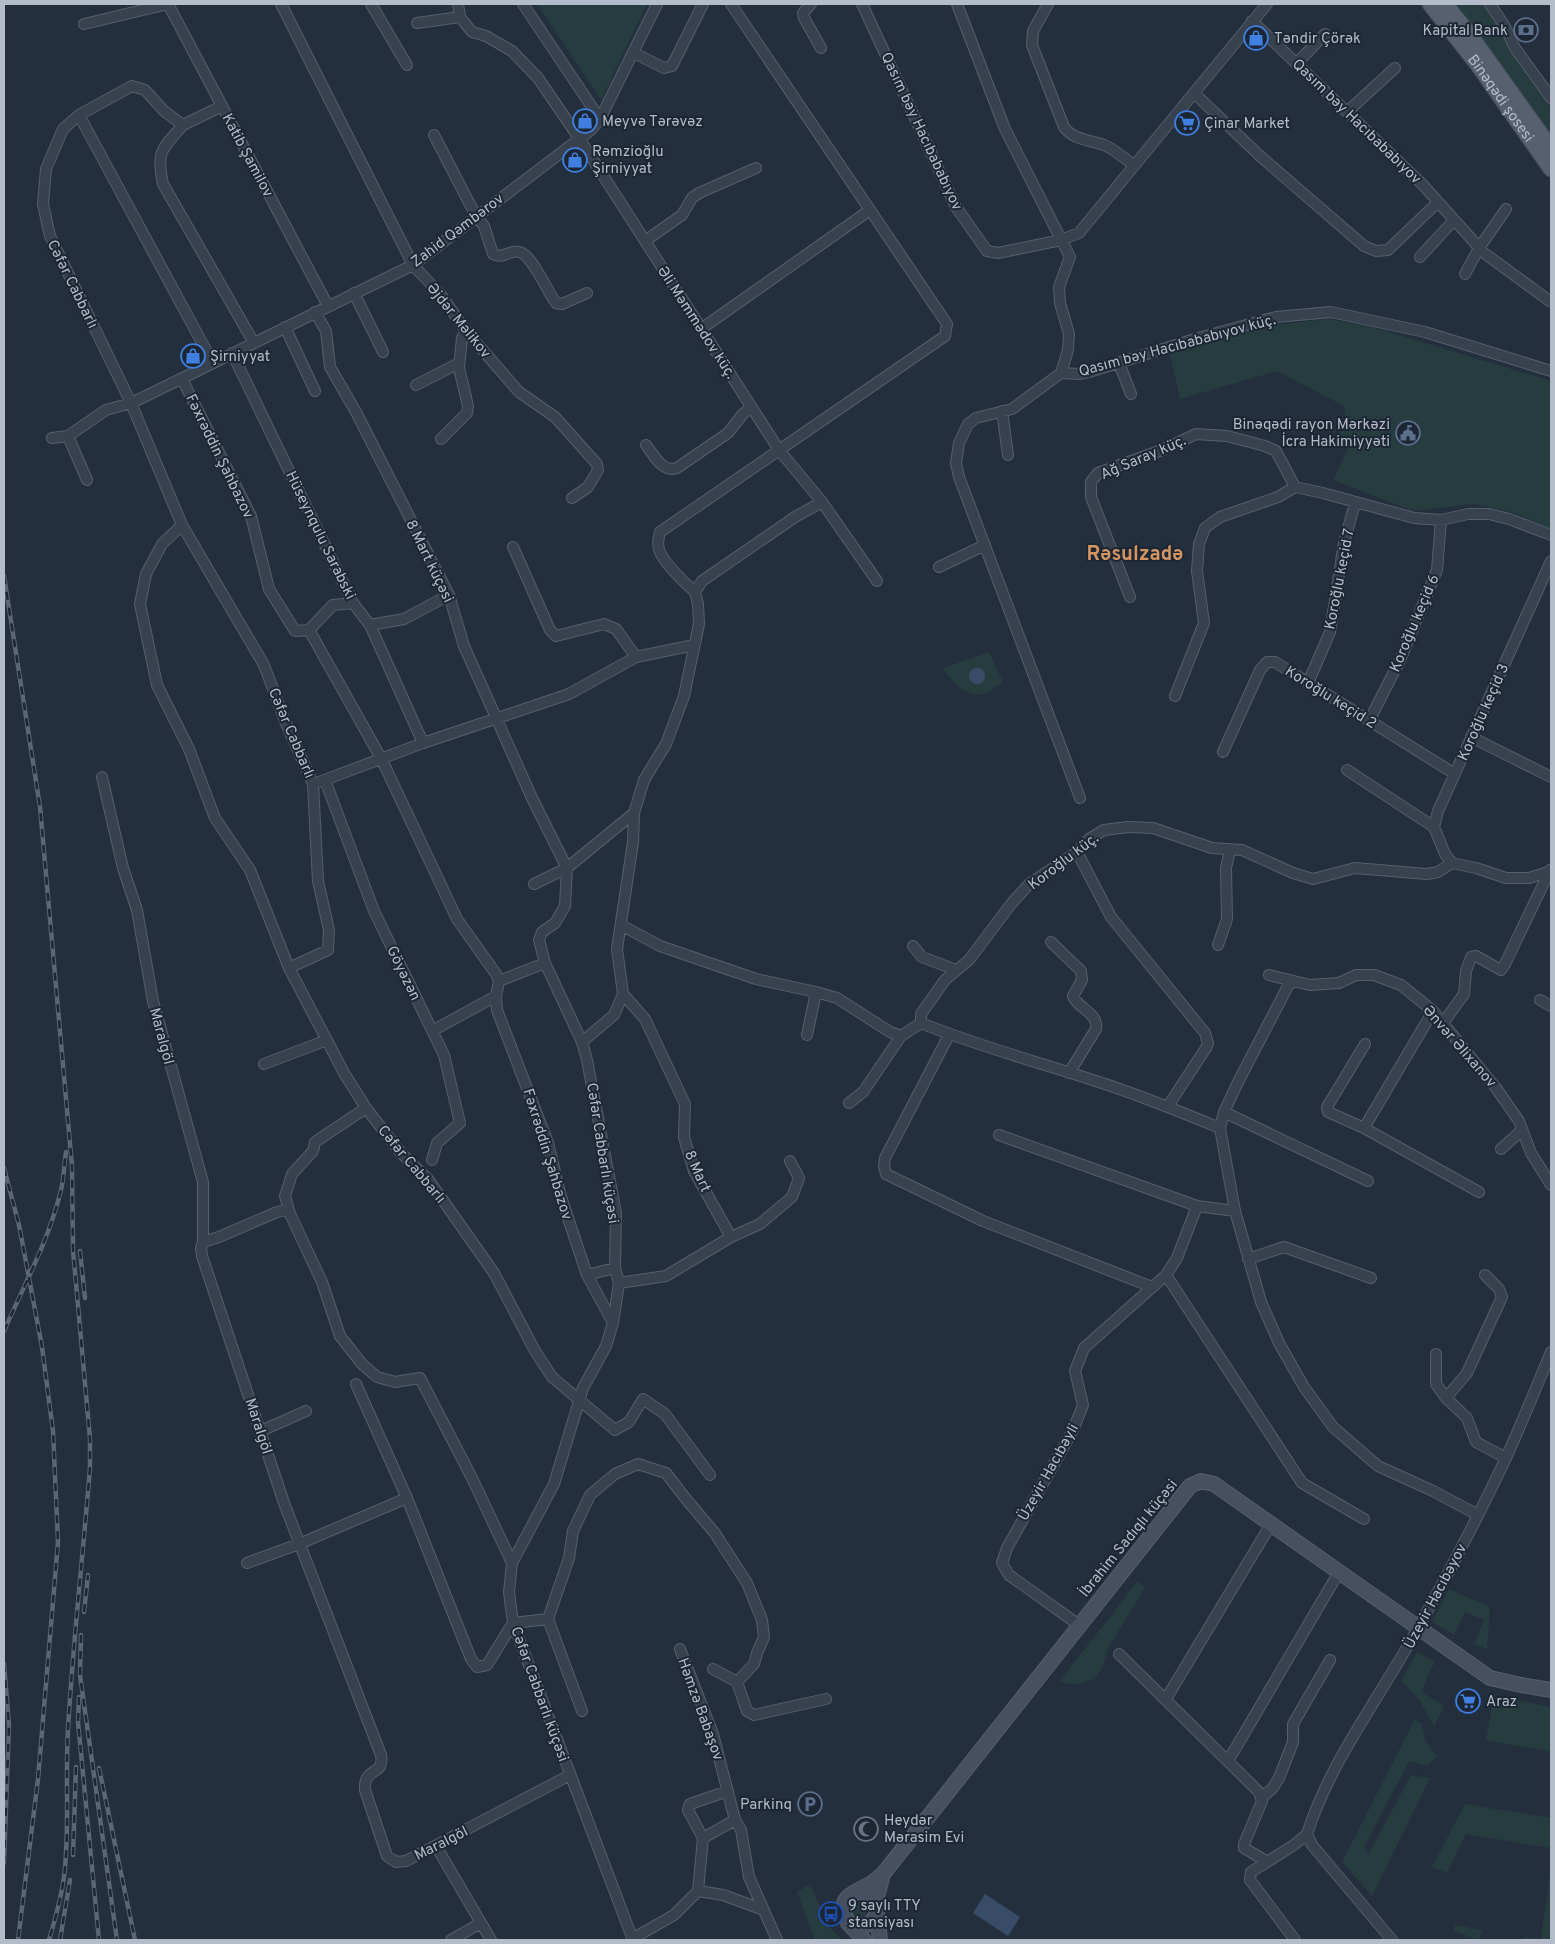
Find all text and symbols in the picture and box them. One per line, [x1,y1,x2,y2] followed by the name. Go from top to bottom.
[1513,17,1539,43] bank icon: Kapital Bank
[1423,22,1508,41] place label: Kapital Bank
[1243,25,1269,51] shop icon: Təndir Çörək
[1274,30,1361,49] place label: Təndir Çörək
[876,49,966,214] street label: Qasım bəy Hacıbababıyov
[1462,51,1537,147] street label: Binəqədi şosesi
[1287,55,1425,189] street label: Qasım bəy Hacıbababıyov
[572,108,598,134] shop icon: Meyvə Tərəvəz
[1174,110,1200,136] supermarket icon: Çinar Market
[217,111,277,201] street label: Katib Şamilov
[602,113,703,132] place label: Meyvə Tərəvəz
[1204,115,1290,134] place label: Çinar Market
[592,143,664,179] place label: Rəmzioğlu Şirniyyat
[562,147,588,173] shop icon: Rəmzioğlu Şirniyyat
[408,190,508,272] street label: Zahid Qəmbərov
[42,237,101,332] street label: Cəfər Cabbarlı
[652,263,739,383] street label: Əli Məmmədov küç.
[422,279,494,363] street label: Əjdər Məlikov
[1077,311,1278,382] street label: Qasım bəy Hacıbababıyov küç.
[180,343,206,369] shop icon: Şirniyyat
[210,348,270,367] place label: Şirniyyat
[180,391,257,522] street label: Fəxrəddin Şahbazov
[1233,416,1390,452] place label: Binəqədi rayon Mərkəzi İcra Hakimiyyəti
[1395,420,1421,446] public building icon: Binəqədi rayon Mərkəzi İcra Hakimiyyəti
[1098,432,1189,485] street label: Ağ Saray küç.
[280,468,359,603] street label: Hüseynqulu Sarabski
[400,517,457,606] street label: 8 Mart küçəsi
[1321,527,1360,631] street label: Koroğlu keçid 7
[1086,542,1184,568] district label: Rəsulzadə
[1386,572,1445,675] street label: Koroğlu keçid 6
[1454,661,1514,764] street label: Koroğlu keçid 3
[1281,663,1380,734] street label: Koroğlu keçid 2
[263,685,318,782] street label: Cəfər Cabbarlı
[1025,829,1103,895] street label: Koroğlu küç.
[381,943,424,1004] street label: Göyəzən
[1418,1002,1500,1092] street label: Ənvər Əlixanov
[144,1006,177,1067] street label: Maralgöl
[581,1081,622,1225] street label: Cəfər Cabbarlı küçəsi
[518,1087,576,1223] street label: Fəxrəddin Şahbazov
[373,1122,449,1208] street label: Cəfər Cabbarlı
[679,1148,714,1196] street label: 8 Mart
[240,1396,276,1457] street label: Maralgöl
[1014,1420,1084,1525] street label: Üzeyir Hacıbəyli
[1075,1476,1183,1602] street label: İbrahim Sadıqlı küçəsi
[1400,1540,1472,1653] street label: Üzeyir Hacıbəyov
[505,1624,572,1765] street label: Cəfər Cabbarlı küçəsi
[672,1656,727,1764] street label: Həmzə Babaşov
[1455,1688,1481,1714] supermarket icon: Araz
[1486,1693,1517,1712] place label: Araz
[797,1791,823,1817] parking icon: Parkinq
[740,1796,792,1815] place label: Parkinq
[884,1812,964,1848] place label: Heydər Mərasim Evi
[853,1816,879,1842] mosque icon: Heydər Mərasim Evi
[412,1823,472,1866] street label: Maralgöl
[848,1897,921,1933] place label: 9 saylı TTY stansiyası
[818,1901,844,1927] bus stop icon: 9 saylı TTY stansiyası

